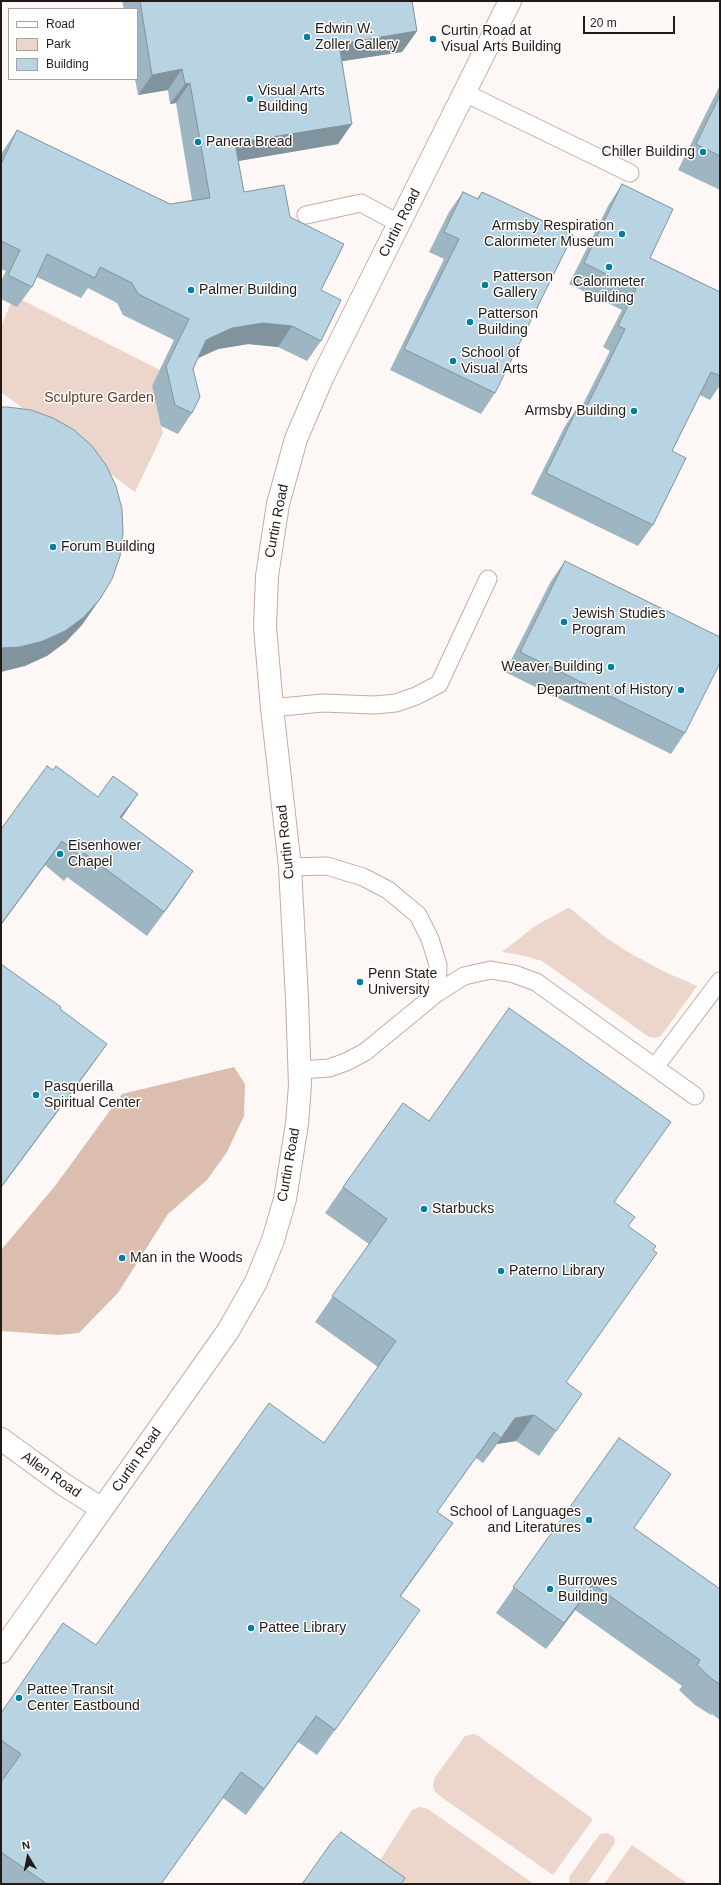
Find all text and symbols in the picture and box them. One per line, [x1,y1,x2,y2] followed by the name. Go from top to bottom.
[8,8,138,80] legend
[585,8,677,34] scale bar
[590,16,617,30] text: 20 m
[46,17,75,31] text: Road
[315,21,398,54] place label: Edwin W. Zoller Gallery
[441,23,561,56] place label: Curtin Road at Visual Arts Building
[302,32,312,42] marker: Edwin W. Zoller Gallery
[428,34,438,44] marker: Curtin Road at Visual Arts Building
[46,37,71,51] text: Park
[46,57,89,71] text: Building
[258,83,325,116] place label: Visual Arts Building
[245,94,255,104] marker: Visual Arts Building
[206,134,292,150] place label: Panera Bread
[193,137,203,147] marker: Panera Bread
[602,144,695,160] place label: Chiller Building
[698,147,708,157] marker: Chiller Building
[376,186,424,260] street label: Curtin Road
[484,218,614,250] place label: Armsby Respiration Calorimeter Museum
[617,229,627,239] marker: Armsby Respiration Calorimeter Museum
[604,262,614,272] marker: Calorimeter Building
[493,269,553,302] place label: Patterson Gallery
[573,274,645,306] place label: Calorimeter Building
[480,280,490,290] marker: Patterson Gallery
[199,282,297,298] place label: Palmer Building
[186,285,196,295] marker: Palmer Building
[478,306,538,338] place label: Patterson Building
[465,317,475,327] marker: Patterson Building
[461,345,528,378] place label: School of Visual Arts
[448,356,458,366] marker: School of Visual Arts
[44,390,154,406] park label: Sculpture Garden
[525,403,626,419] place label: Armsby Building
[629,406,639,416] marker: Armsby Building
[262,483,292,559] street label: Curtin Road
[61,539,155,555] place label: Forum Building
[48,542,58,552] marker: Forum Building
[572,606,665,638] place label: Jewish Studies Program
[559,617,569,627] marker: Jewish Studies Program
[501,659,603,675] place label: Weaver Building
[606,662,616,672] marker: Weaver Building
[537,682,673,698] place label: Department of History
[676,685,686,695] marker: Department of History
[274,804,298,880] street label: Curtin Road
[68,838,141,870] place label: Eisenhower Chapel
[55,849,65,859] marker: Eisenhower Chapel
[368,966,437,998] place label: Penn State University
[355,977,365,987] marker: Penn State University
[44,1079,140,1112] place label: Pasquerilla Spiritual Center
[31,1090,41,1100] marker: Pasquerilla Spiritual Center
[274,1127,304,1203] street label: Curtin Road
[432,1201,494,1217] place label: Starbucks
[419,1204,429,1214] marker: Starbucks
[130,1250,243,1266] place label: Man in the Woods
[117,1253,127,1263] marker: Man in the Woods
[509,1263,605,1279] place label: Paterno Library
[496,1266,506,1276] marker: Paterno Library
[109,1425,165,1495] street label: Curtin Road
[18,1448,84,1502] street label: Allen Road
[449,1504,581,1536] place label: School of Languages and Literatures
[584,1515,594,1525] marker: School of Languages and Literatures
[558,1573,617,1606] place label: Burrowes Building
[545,1584,555,1594] marker: Burrowes Building
[259,1620,346,1636] place label: Pattee Library
[246,1623,256,1633] marker: Pattee Library
[27,1682,140,1714] place label: Pattee Transit Center Eastbound
[14,1693,24,1703] marker: Pattee Transit Center Eastbound
[8,1837,48,1877] north arrow
[21,1839,31,1852] text: N

